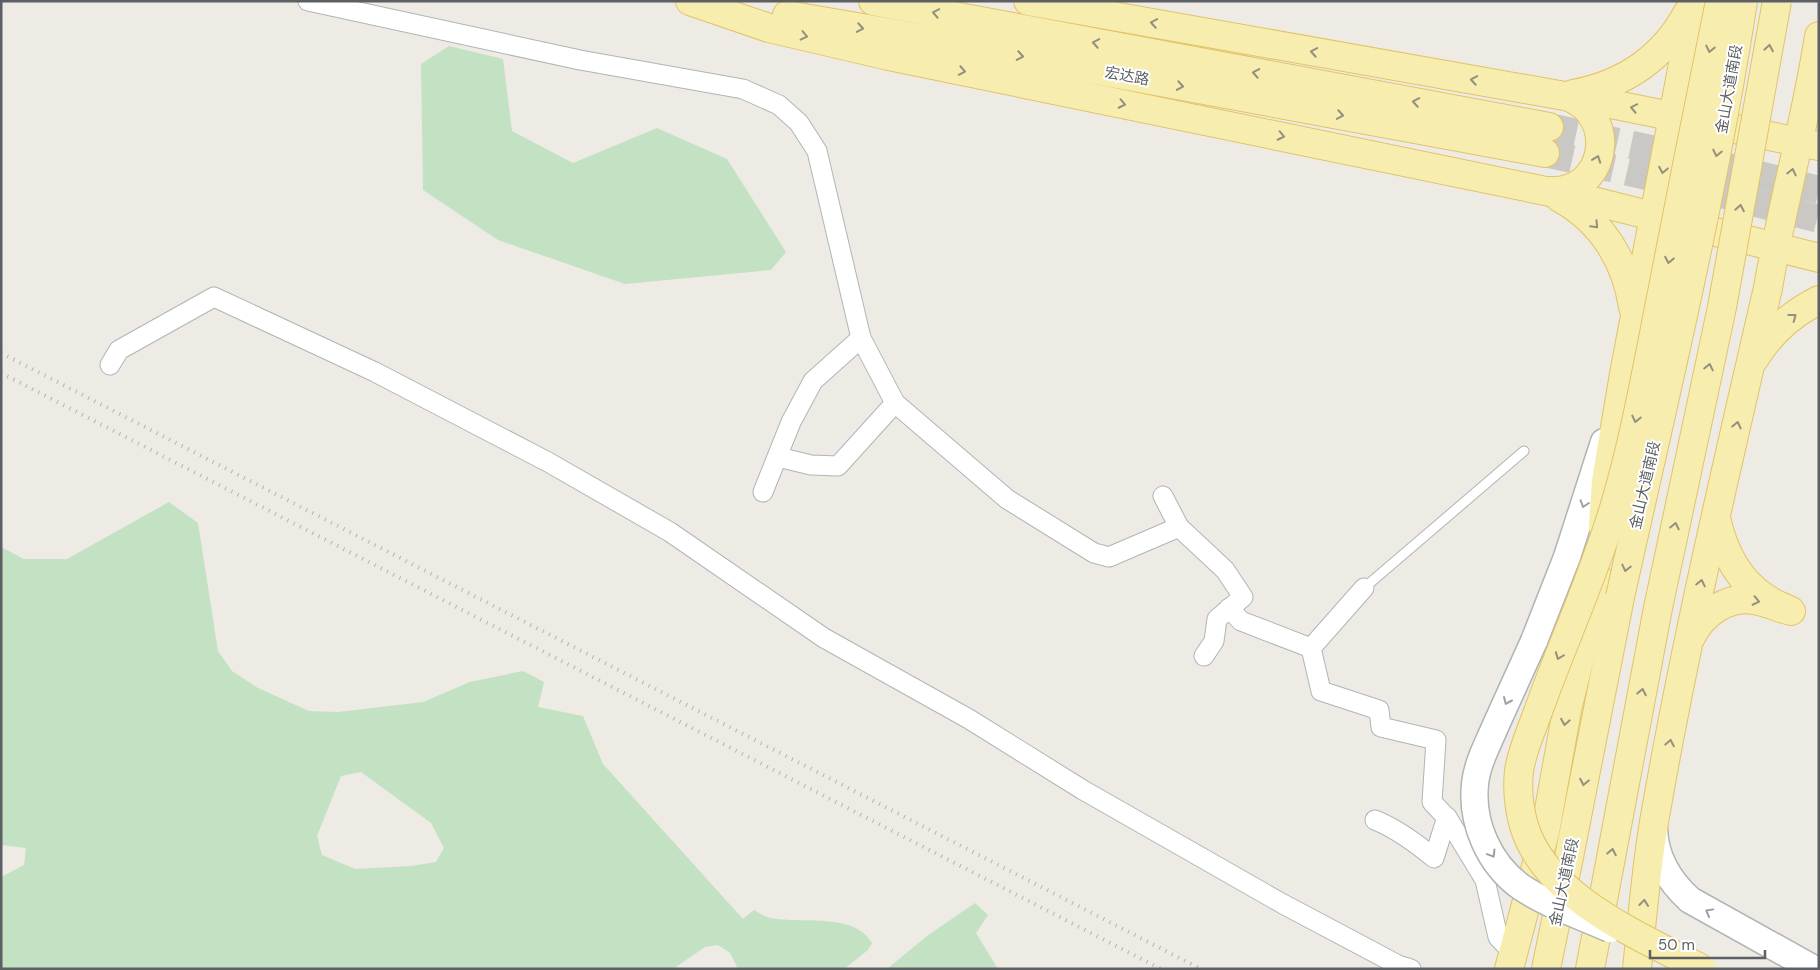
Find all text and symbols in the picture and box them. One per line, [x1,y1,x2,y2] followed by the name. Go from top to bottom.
[932,9,941,19] one-way arrow
[1149,19,1158,29] one-way arrow
[856,22,865,32] one-way arrow
[799,30,808,41] one-way arrow
[1092,39,1100,49] one-way arrow
[1711,43,1747,135] street label: 金山大道南段
[1764,44,1774,52] one-way arrow
[1705,45,1716,53] one-way arrow
[1309,47,1318,57] one-way arrow
[1016,50,1025,61] one-way arrow
[1103,62,1151,90] street label: 宏达路
[958,65,967,76] one-way arrow
[1251,68,1260,78] one-way arrow
[1469,75,1478,85] one-way arrow
[1176,80,1185,90] one-way arrow
[1117,98,1126,108] one-way arrow
[1411,98,1420,108] one-way arrow
[1629,104,1638,114] one-way arrow
[1336,110,1344,120] one-way arrow
[1276,131,1285,141] one-way arrow
[1712,148,1723,157] one-way arrow
[1591,155,1601,163] one-way arrow
[1658,165,1668,174] one-way arrow
[1786,168,1797,177] one-way arrow
[1735,203,1745,212] one-way arrow
[1589,220,1598,229] one-way arrow
[1664,256,1674,264] one-way arrow
[1787,314,1796,322] one-way arrow
[1703,363,1714,372] one-way arrow
[1631,415,1642,424] one-way arrow
[1731,420,1742,429] one-way arrow
[1625,439,1665,531] street label: 金山大道南段
[1579,500,1589,508] one-way arrow
[1669,522,1680,531] one-way arrow
[1622,563,1632,572] one-way arrow
[1695,579,1706,588] one-way arrow
[1751,595,1760,606] one-way arrow
[1554,652,1564,660] one-way arrow
[1637,688,1647,697] one-way arrow
[1502,696,1513,705] one-way arrow
[1560,718,1570,727] one-way arrow
[1664,738,1674,747] one-way arrow
[1579,778,1590,787] one-way arrow
[1545,836,1583,928] street label: 金山大道南段
[1607,848,1617,857] one-way arrow
[1485,849,1495,858] one-way arrow
[1638,899,1649,907] one-way arrow
[1706,908,1715,918] one-way arrow
[1650,928,1765,960] scale bar
[1658,935,1695,955] text: 50 m

